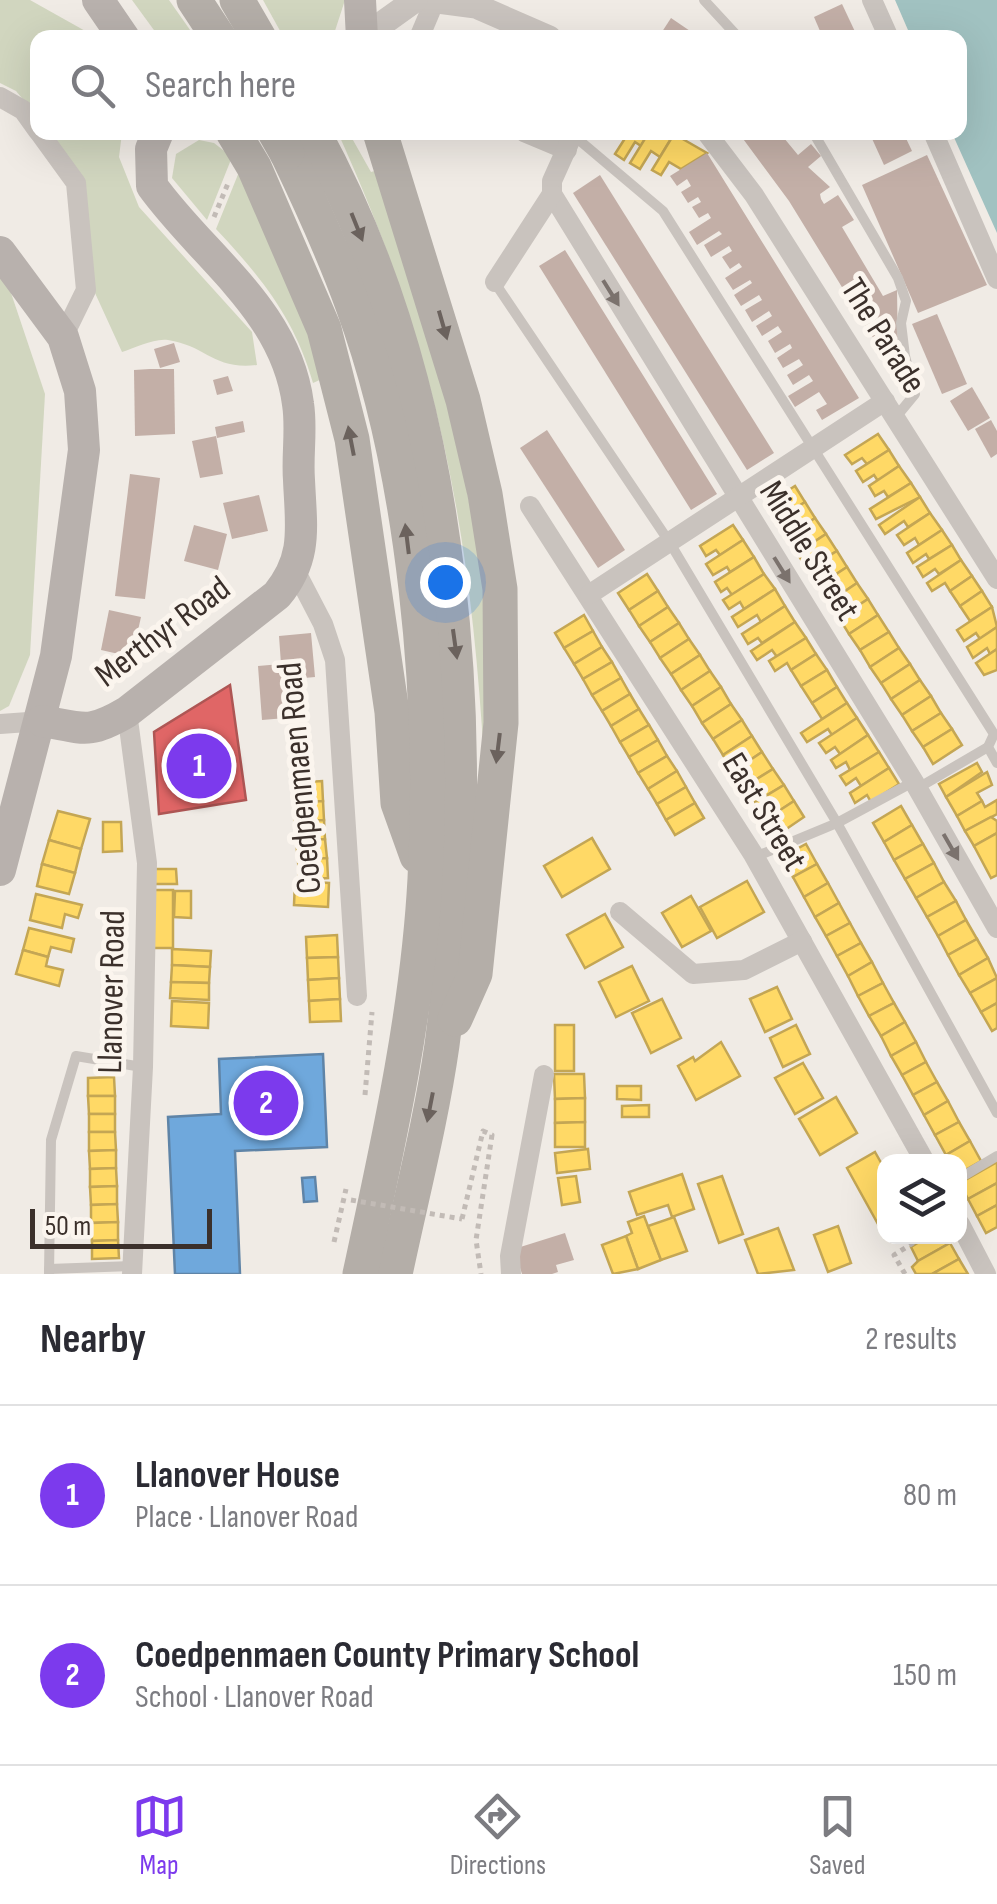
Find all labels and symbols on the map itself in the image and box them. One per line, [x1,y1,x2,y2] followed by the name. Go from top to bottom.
[350,213,366,243] one-way arrow
[831,270,935,402] street label: The Parade
[602,280,620,307] one-way arrow
[436,310,451,341] one-way arrow
[343,425,358,456] one-way arrow
[749,473,869,629] street label: Middle Street
[399,523,415,554] one-way arrow
[773,556,791,584] one-way arrow
[420,557,471,608] your location
[87,567,239,697] street label: Merthyr Road
[448,629,464,661] one-way arrow
[268,660,332,896] street label: Coedpenmaen Road
[166,728,232,804] pin: 1
[490,733,506,765] one-way arrow
[712,745,816,879] street label: East Street
[943,833,960,862] one-way arrow
[89,910,135,1074] street label: Llanover Road
[234,1066,298,1140] pin: 2
[422,1092,437,1124] one-way arrow
[30,1204,212,1248] scale bar

